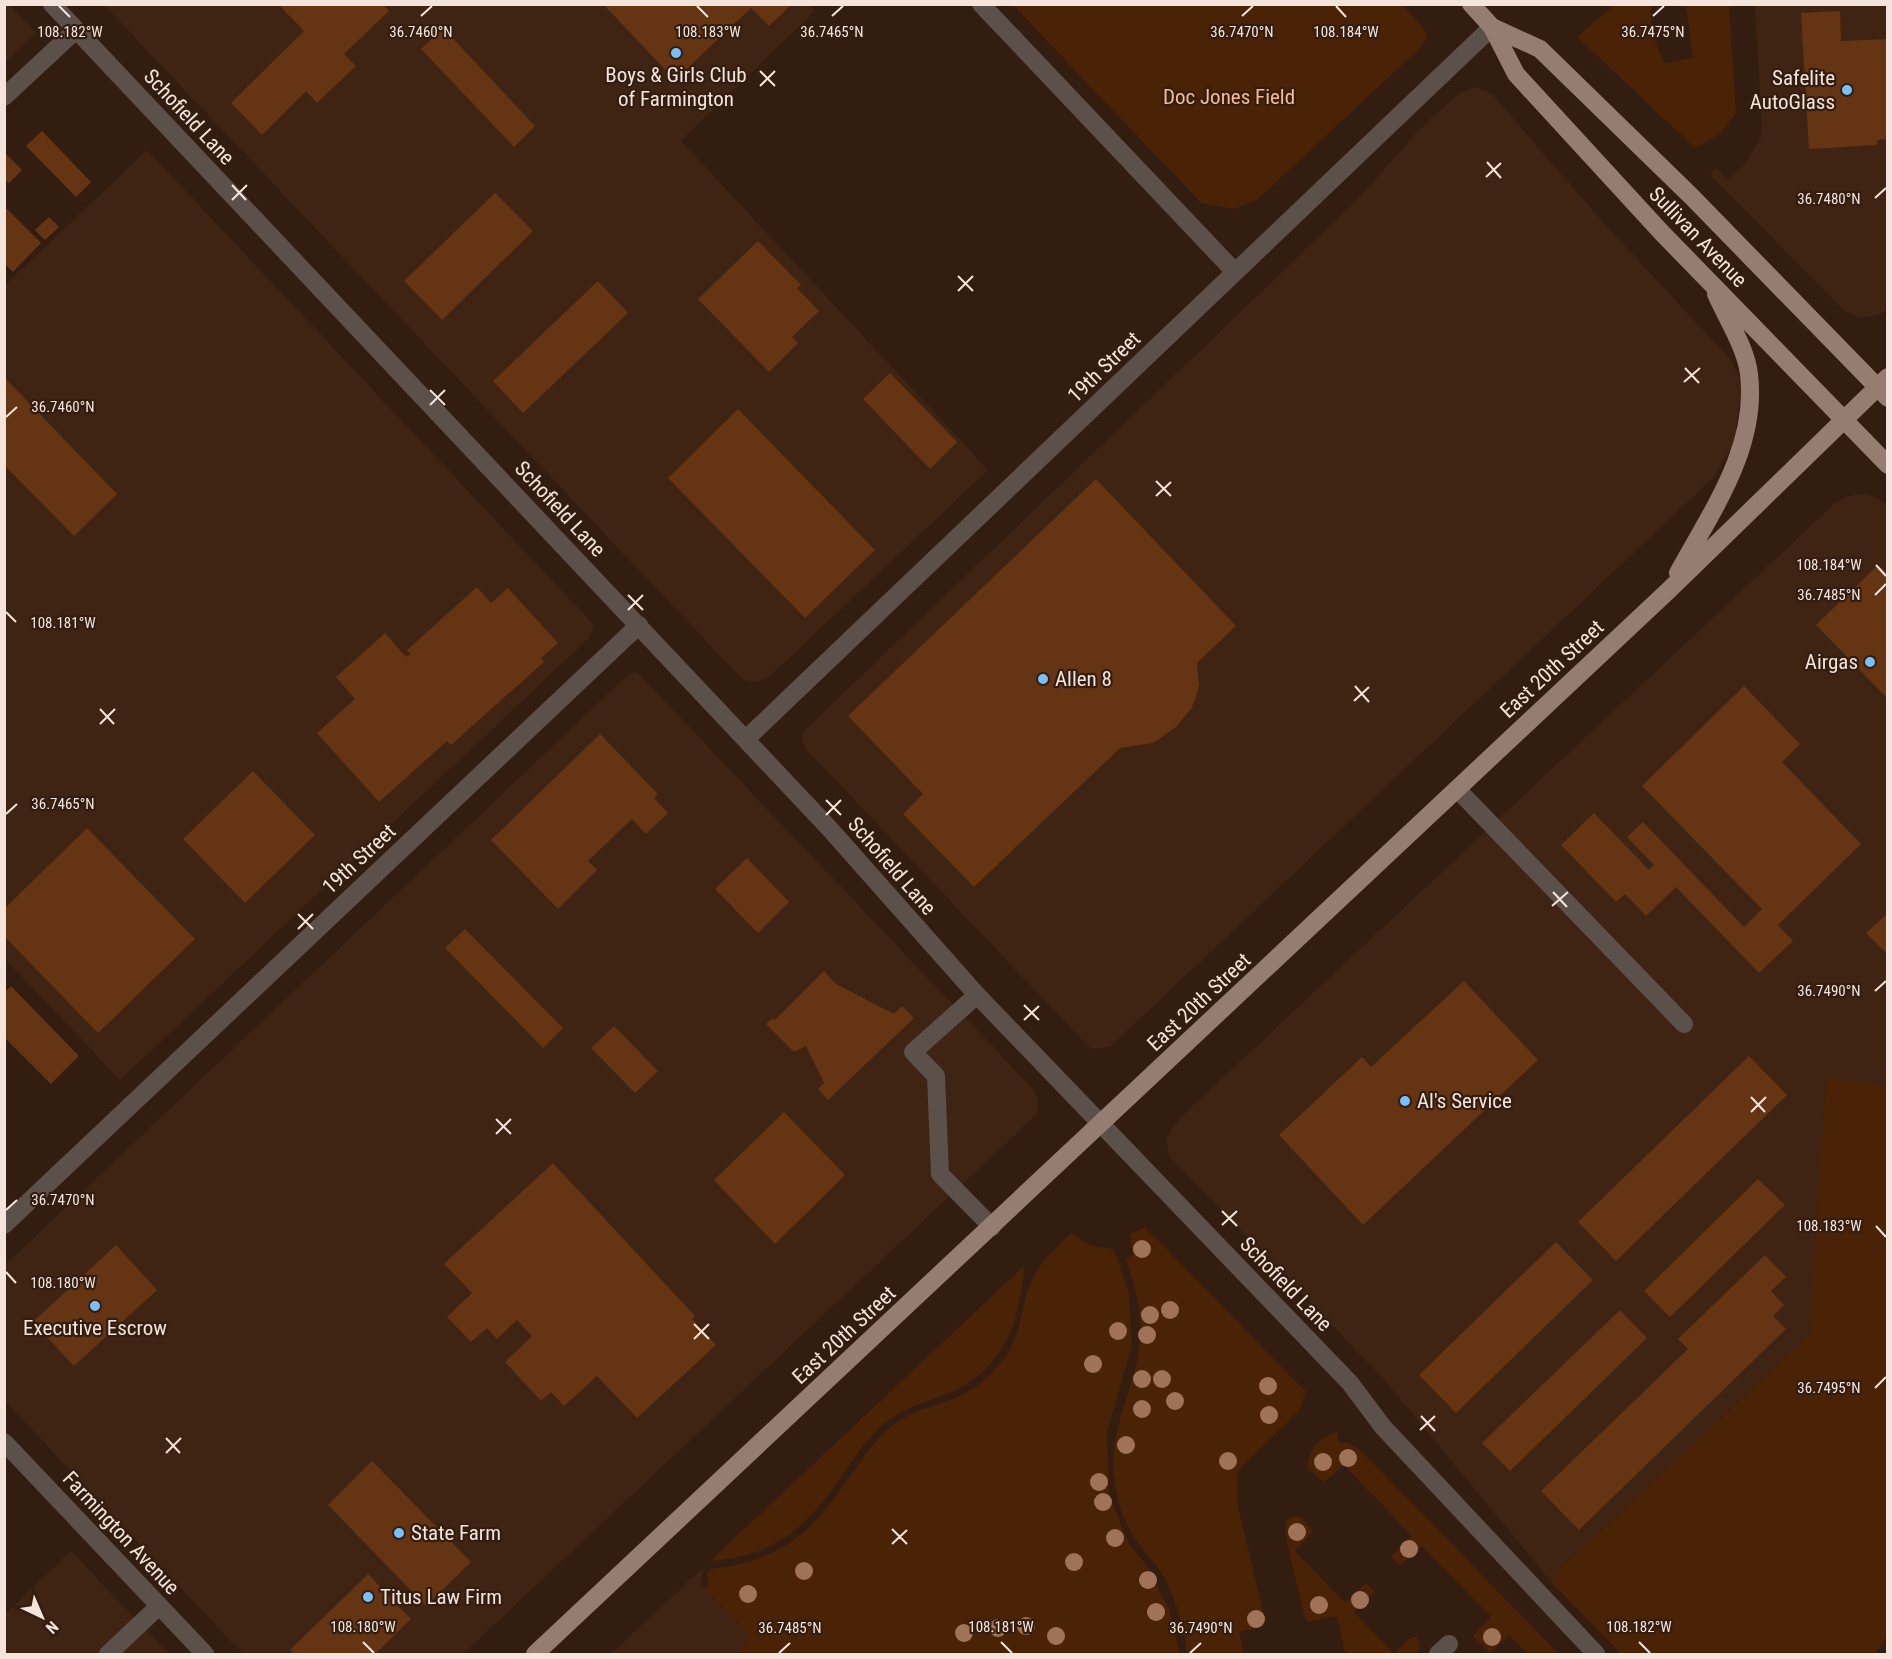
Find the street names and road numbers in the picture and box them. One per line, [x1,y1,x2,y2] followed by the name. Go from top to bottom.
[139,64,239,170] street label: Schofield Lane
[1644,182,1752,292] street label: Sullivan Avenue
[1063,327,1145,407] street label: 19th Street
[510,456,610,562] street label: Schofield Lane
[1495,615,1609,723] street label: East 20th Street
[843,812,941,920] street label: Schofield Lane
[317,819,401,899] street label: 19th Street
[1142,948,1256,1056] street label: East 20th Street
[1235,1232,1337,1336] street label: Schofield Lane
[787,1281,901,1389] street label: East 20th Street
[58,1467,184,1600] street label: Farmington Avenue

